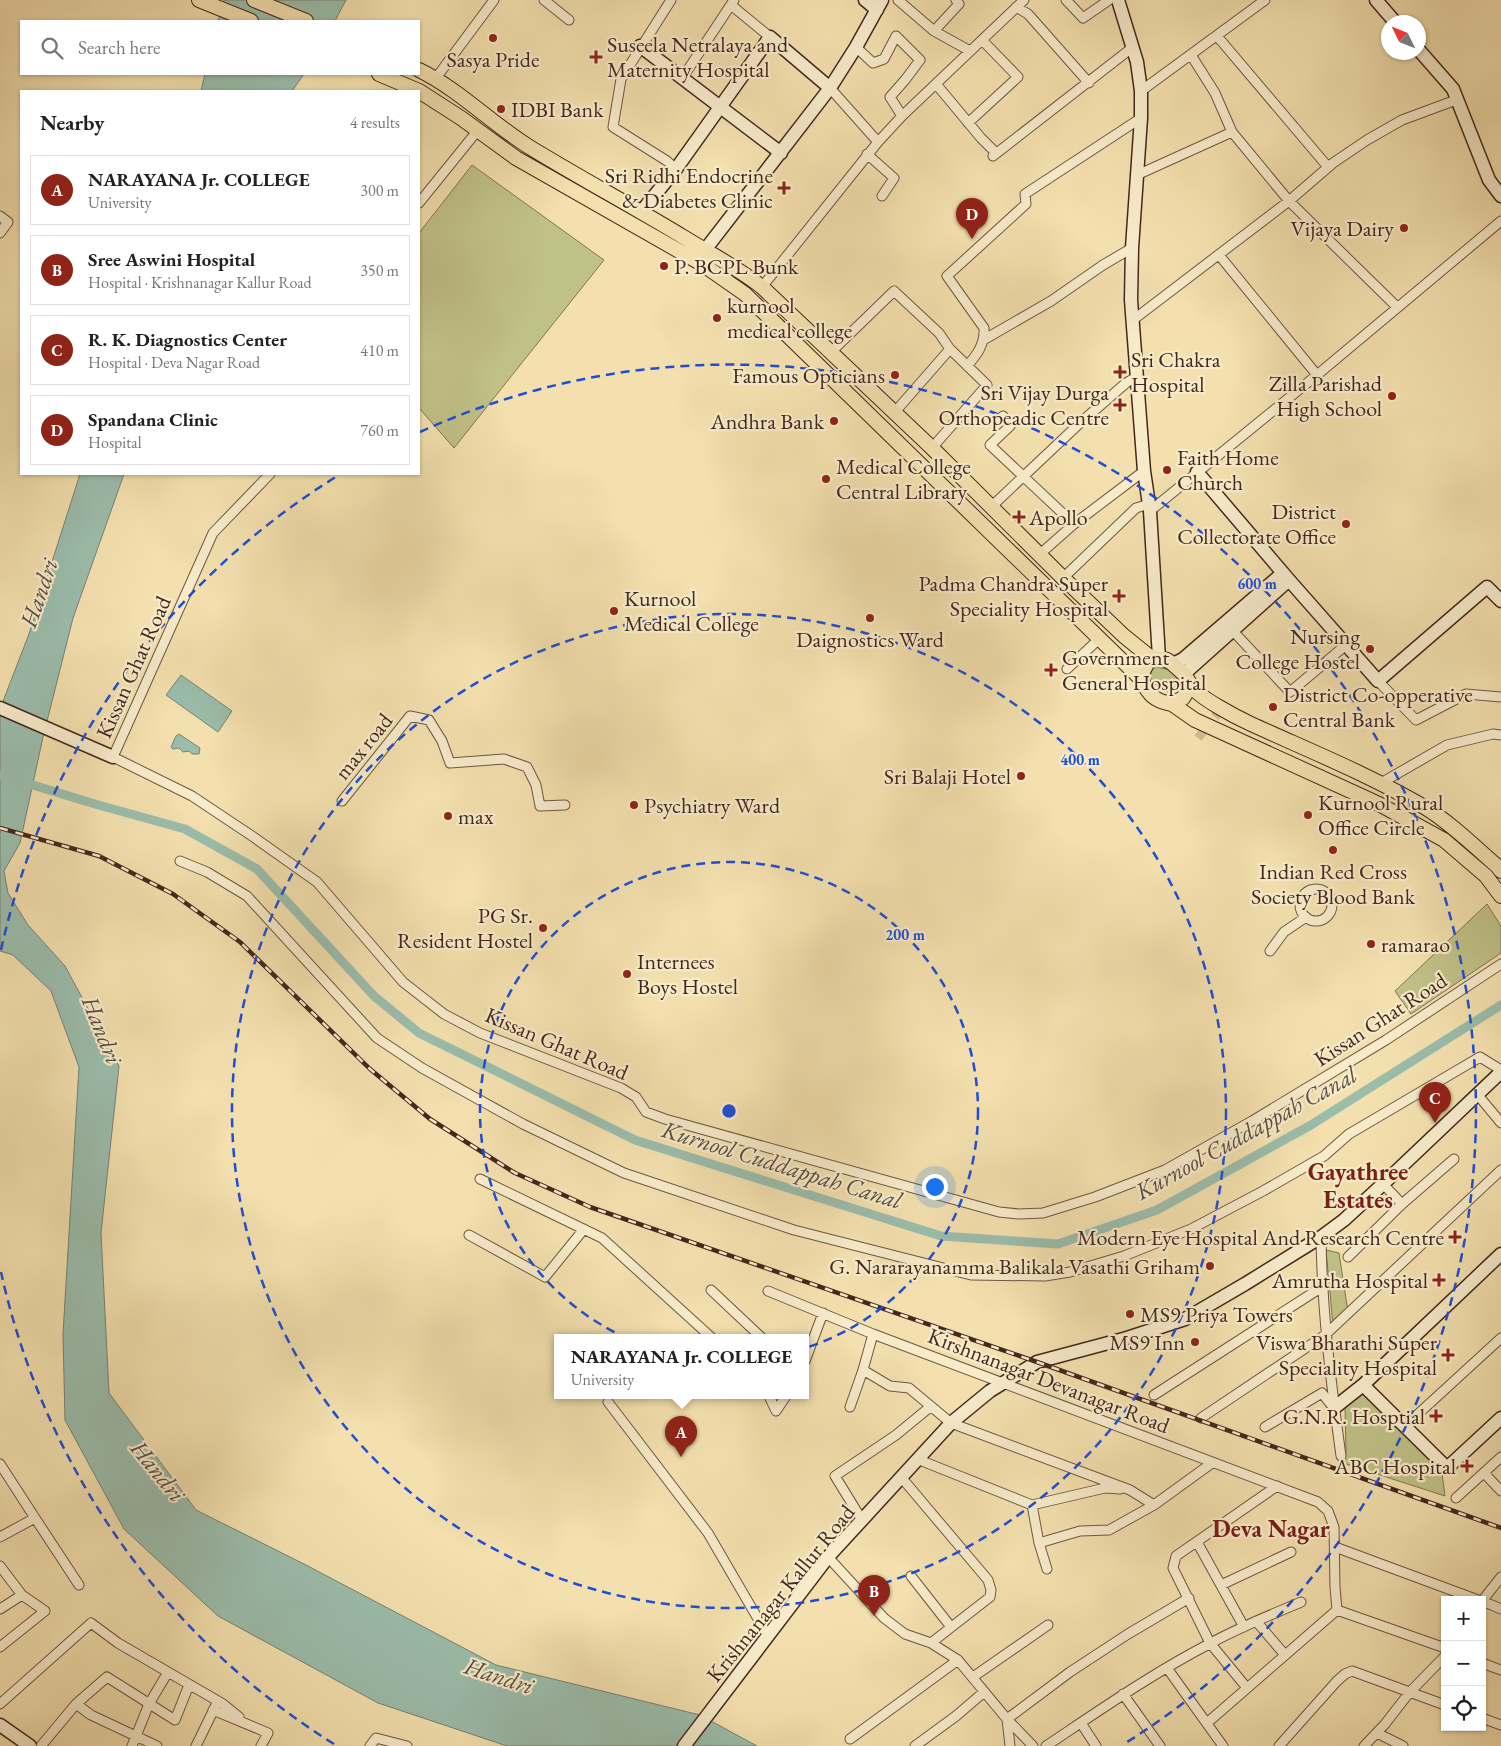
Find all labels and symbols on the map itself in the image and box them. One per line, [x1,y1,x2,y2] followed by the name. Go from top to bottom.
[1381,15,1426,60] north arrow
[607,30,789,84] place label: Suseela Netralaya and Maternity Hospital
[487,32,499,44] marker: Sasya Pride
[447,45,540,74] place label: Sasya Pride
[589,50,603,64] marker: Suseela Netralaya and Maternity Hospital
[511,95,604,124] place label: IDBI Bank
[495,103,507,115] marker: IDBI Bank
[605,161,773,215] place label: Sri Ridhi Endocrine & Diabetes Clinic
[777,181,791,195] marker: Sri Ridhi Endocrine & Diabetes Clinic
[956,198,988,239] pin: D
[1291,214,1394,243] place label: Vijaya Dairy
[1398,222,1410,234] marker: Vijaya Dairy
[674,252,799,281] place label: P. BCPL Bunk
[658,260,670,272] marker: P. BCPL Bunk
[727,291,853,345] place label: kurnool medical college
[711,312,723,324] marker: kurnool medical college
[1131,345,1221,399] place label: Sri Chakra Hospital
[732,361,885,390] place label: Famous Opticians
[1113,365,1127,379] marker: Sri Chakra Hospital
[889,369,901,381] marker: Famous Opticians
[1269,369,1383,423] place label: Zilla Parishad High School
[938,378,1109,432] place label: Sri Vijay Durga Orthopeadic Centre
[1386,390,1398,402] marker: Zilla Parishad High School
[1113,398,1127,412] marker: Sri Vijay Durga Orthopeadic Centre
[710,407,825,436] place label: Andhra Bank
[828,415,840,427] marker: Andhra Bank
[1177,443,1279,497] place label: Faith Home Church
[836,452,971,506] place label: Medical College Central Library
[1161,464,1173,476] marker: Faith Home Church
[820,473,832,485] marker: Medical College Central Library
[1177,497,1336,551] place label: District Collectorate Office
[1028,503,1088,532] place label: Apollo
[1013,511,1025,523] marker: Apollo
[1340,518,1352,530] marker: District Collectorate Office
[12,554,65,632] water label: Handri
[919,569,1109,623] place label: Padma Chandra Super Speciality Hospital
[1237,574,1277,593] text: 600 m
[624,584,759,638] place label: Kurnool Medical College
[1112,589,1126,603] marker: Padma Chandra Super Speciality Hospital
[89,591,178,743] street label: Kissan Ghat Road
[608,605,620,617] marker: Kurnool Medical College
[864,612,876,624] marker: Daignostics Ward
[1236,622,1360,676] place label: Nursing College Hostel
[796,625,945,654] place label: Daignostics Ward
[1062,643,1206,697] place label: Government General Hospital
[1364,643,1376,655] marker: Nursing College Hostel
[1044,663,1058,677] marker: Government General Hospital
[1283,680,1473,734] place label: District Co-opperative Central Bank
[1267,701,1279,713] marker: District Co-opperative Central Bank
[328,706,400,786] street label: max road
[1060,750,1100,769] text: 400 m
[884,762,1011,791] place label: Sri Balaji Hotel
[1015,770,1027,782] marker: Sri Balaji Hotel
[1318,788,1443,842] place label: Kurnool Rural Office Circle
[644,791,781,820] place label: Psychiatry Ward
[628,799,640,811] marker: Psychiatry Ward
[458,802,494,831] place label: max
[1302,809,1314,821] marker: Kurnool Rural Office Circle
[442,810,454,822] marker: max
[1327,844,1339,856] marker: Indian Red Cross Society Blood Bank
[1251,857,1416,911] place label: Indian Red Cross Society Blood Bank
[397,901,533,955] place label: PG Sr. Resident Hostel
[537,922,549,934] marker: PG Sr. Resident Hostel
[885,925,925,944] text: 200 m
[1381,930,1450,959] place label: ramarao
[1365,938,1377,950] marker: ramarao
[637,947,738,1001] place label: Internees Boys Hostel
[1308,965,1453,1073] street label: Kissan Ghat Road
[621,968,633,980] marker: Internees Boys Hostel
[75,990,130,1069] water label: Handri
[481,1000,634,1087] street label: Kissan Ghat Road
[1128,1058,1363,1207] water label: Kurnool Cuddappah Canal
[1419,1082,1451,1123] pin: C
[720,1102,738,1120] centre of rings
[658,1113,907,1216] water label: Kurnool Cuddappah Canal
[1308,1156,1408,1215] district label: Gayathree Estates
[922,1174,948,1200] your location
[1077,1223,1444,1252] place label: Modern Eye Hospital And Research Centre
[1448,1230,1462,1244] marker: Modern Eye Hospital And Research Centre
[829,1252,1200,1281] place label: G. Nararayanamma Balikala Vasathi Griham
[1204,1260,1216,1272] marker: G. Nararayanamma Balikala Vasathi Griham
[1271,1266,1428,1295] place label: Amrutha Hospital
[1432,1273,1446,1287] marker: Amrutha Hospital
[1140,1300,1293,1329] place label: MS9 Priya Towers
[1124,1308,1136,1320] marker: MS9 Priya Towers
[924,1321,1175,1440] street label: Kirshnanagar Devanagar Road
[1109,1328,1185,1357] place label: MS9 Inn
[1256,1328,1438,1382] place label: Viswa Bharathi Super Speciality Hospital
[1189,1336,1201,1348] marker: MS9 Inn
[1441,1348,1455,1362] marker: Viswa Bharathi Super Speciality Hospital
[1283,1402,1425,1431] place label: G.N.R. Hosptial
[1429,1409,1443,1423] marker: G.N.R. Hosptial
[665,1416,697,1457] pin: A
[124,1433,193,1509] water label: Handri
[1333,1452,1456,1481] place label: ABC Hospital
[1460,1459,1474,1473] marker: ABC Hospital
[700,1498,862,1688] street label: Krishnanagar Kallur Road
[1212,1513,1330,1545] district label: Deva Nagar
[858,1575,890,1616] pin: B
[460,1650,538,1701] water label: Handri

